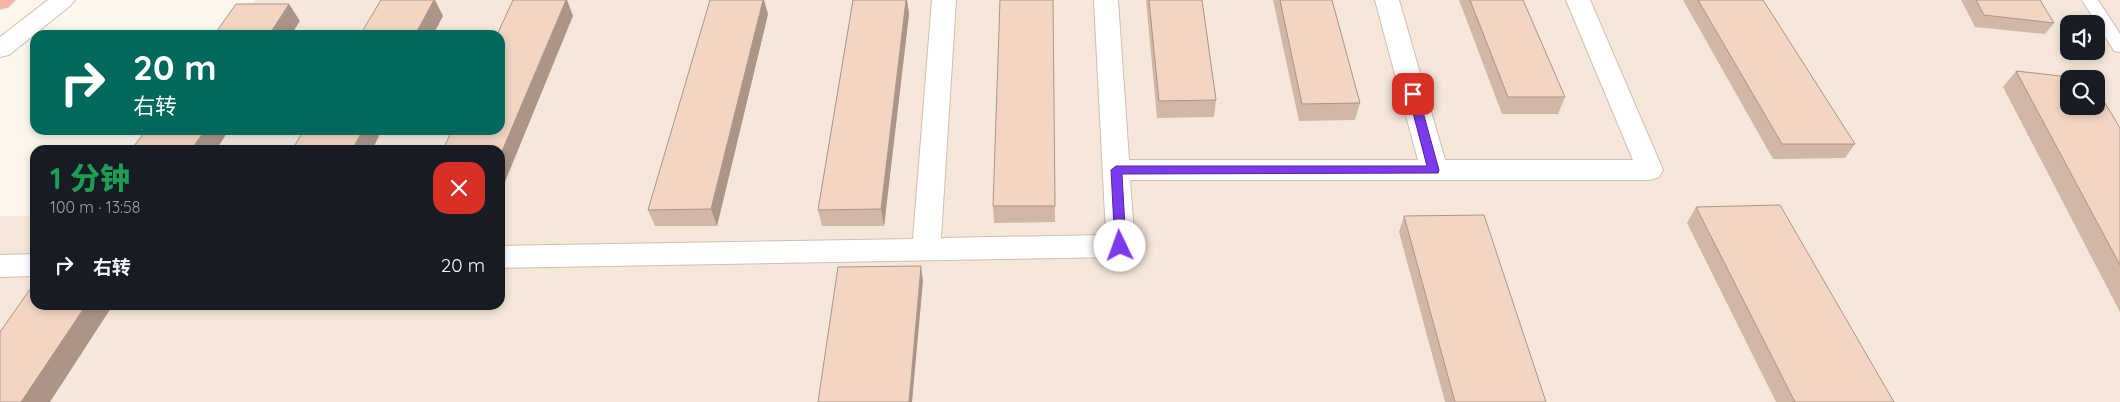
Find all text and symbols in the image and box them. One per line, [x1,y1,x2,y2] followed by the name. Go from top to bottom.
[2060,15,2105,115] map controls
[2060,15,2105,60] button: sound
[133,45,216,89] text: 20 m
[50,50,115,115] icon: right
[2060,70,2105,115] button: search
[1392,73,1434,115] pin
[1399,80,1427,108] icon: arrive
[133,92,177,120] text: 右转
[50,159,130,197] text: 1 分钟
[433,162,485,214] button: close
[50,197,140,217] text: 100 m · 13:58
[1093,219,1145,271] position arrow
[50,251,78,279] icon: right
[441,253,485,277] text: 20 m
[93,255,131,279] text: 右转

